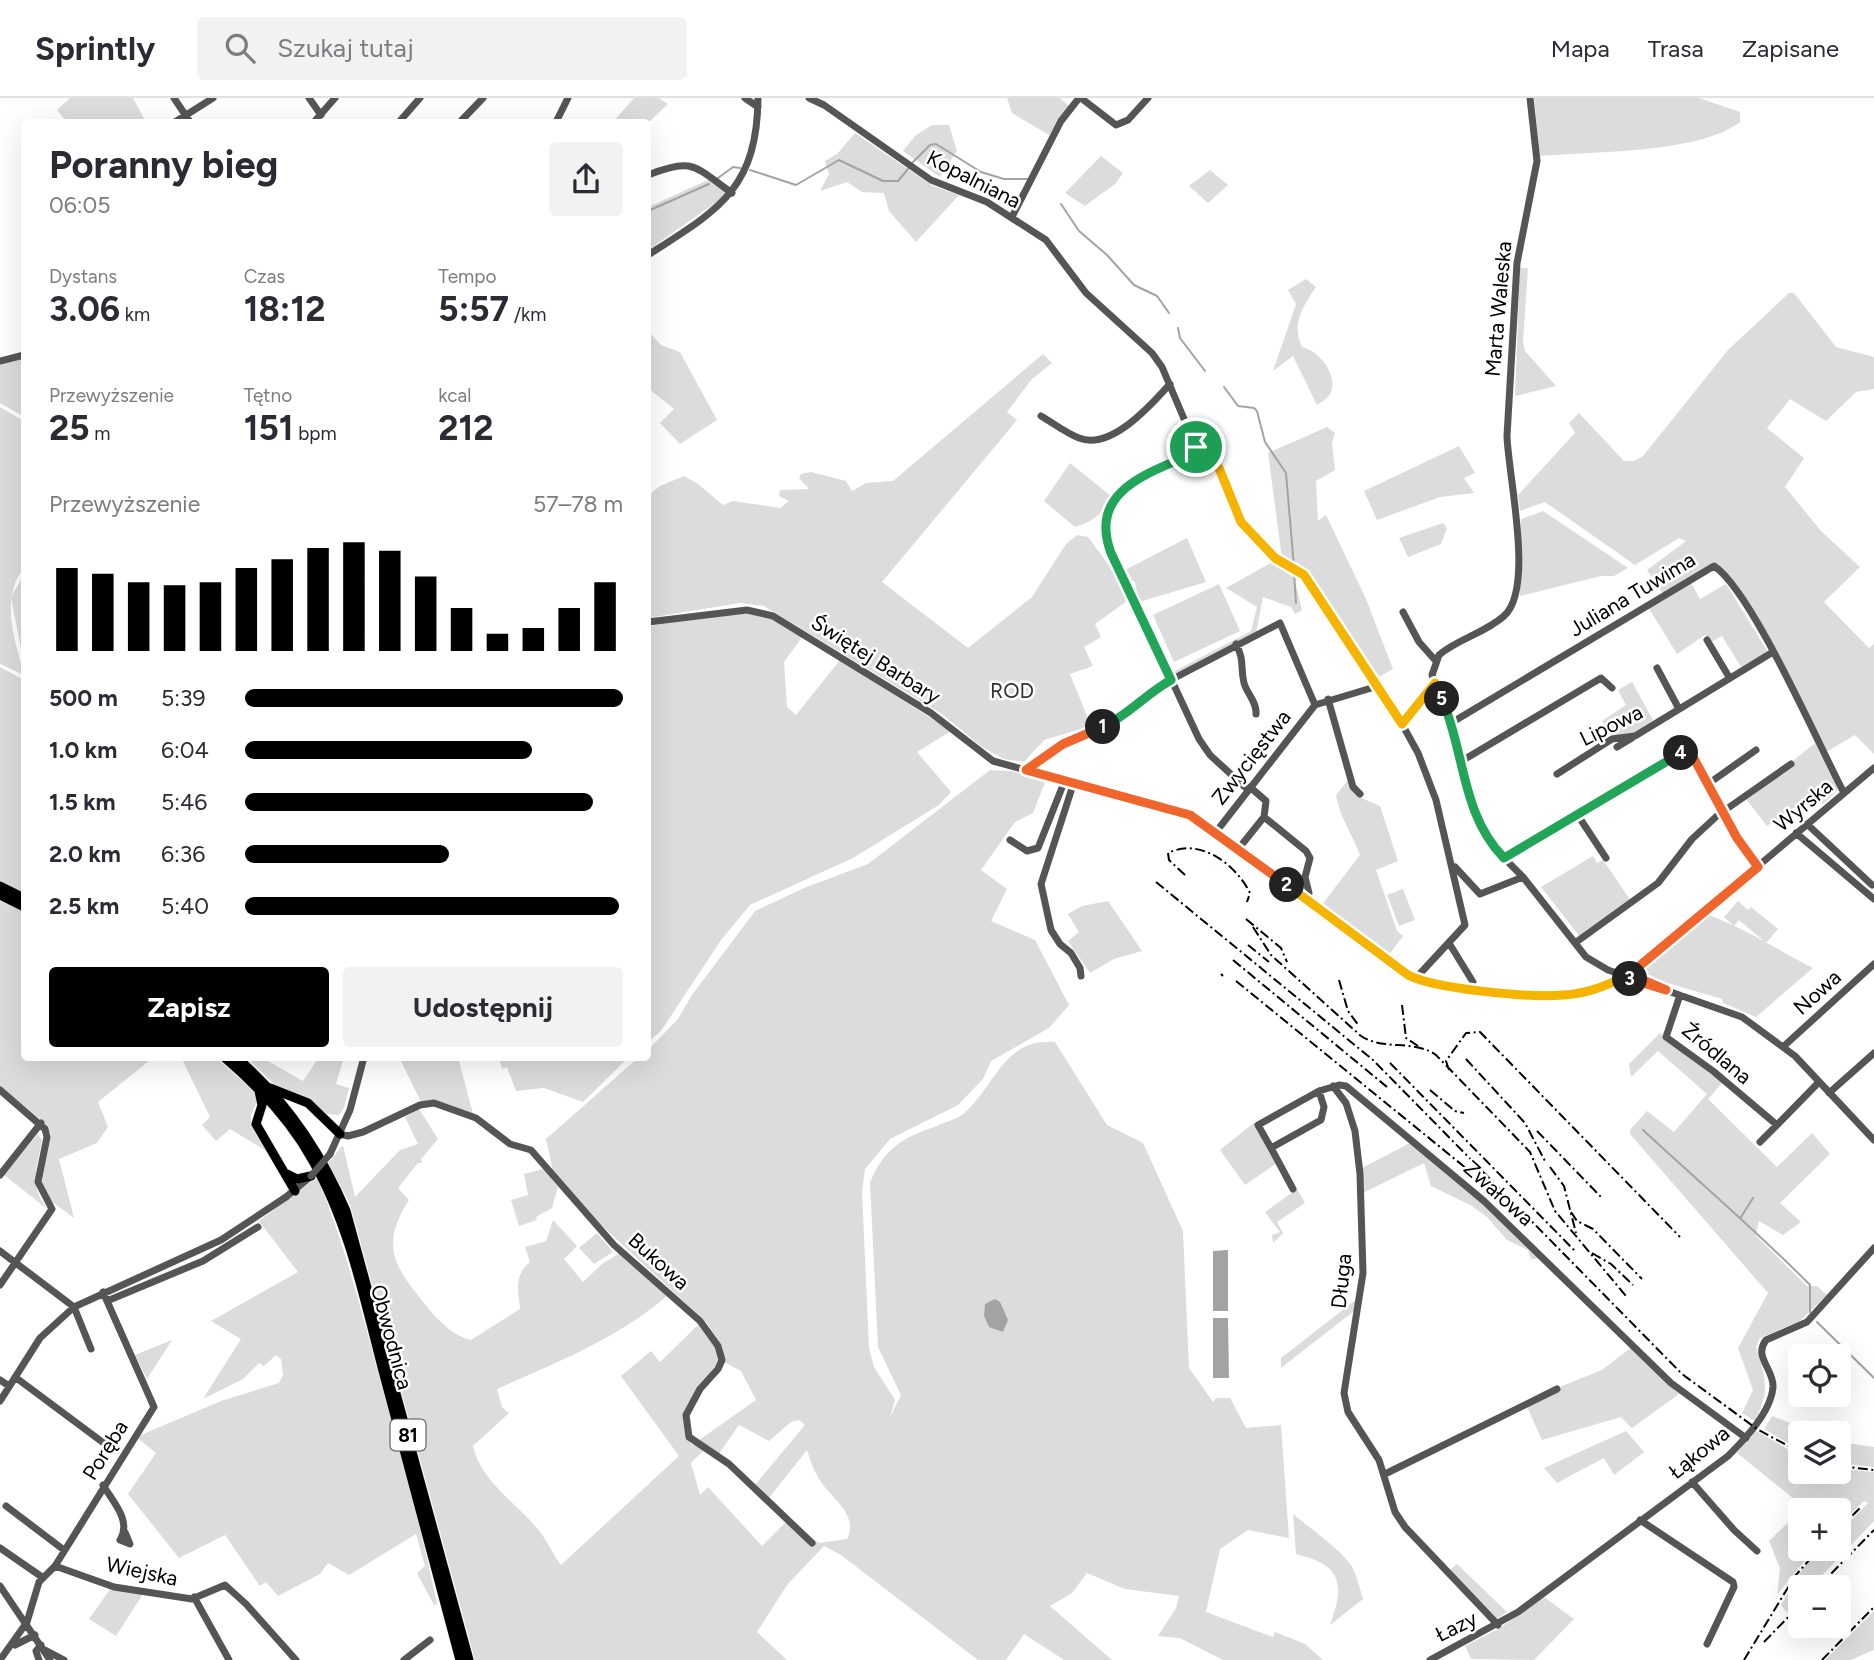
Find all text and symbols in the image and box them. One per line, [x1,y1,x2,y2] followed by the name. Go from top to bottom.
[197,17,687,80] search box
[35,29,155,68] text: Sprintly
[221,29,259,67] icon: search
[277,32,414,64] text: Szukaj tutaj
[1551,34,1610,63] text: Mapa
[1648,34,1704,63] text: Trasa
[1742,34,1839,63] text: Zapisane
[49,142,278,188] text: Poranny bieg
[549,142,623,216] button: share
[923,145,1025,213] street label: Kopalniana
[49,191,111,219] text: 06:05
[1480,240,1516,378] street label: Marta Waleska
[49,265,117,288] text: Dystans
[244,265,285,288] text: Czas
[438,265,496,288] text: Tempo
[49,288,120,330] text: 3.06
[244,288,325,330] text: 18:12
[438,288,509,330] text: 5:57
[120,303,150,326] text: km
[509,303,546,326] text: /km
[49,384,174,407] text: Przewyższenie
[244,384,292,407] text: Tętno
[438,384,472,407] text: kcal
[49,407,90,449] text: 25
[244,407,294,449] text: 151
[438,407,494,449] text: 212
[1166,417,1226,477] pin
[90,422,110,445] text: m
[294,422,337,445] text: bpm
[1177,428,1215,466] icon: arrive
[49,490,200,518] text: Przewyższenie
[533,490,623,518] text: 57–78 m
[1564,547,1700,641] street label: Juliana Tuwima
[807,609,945,709] street label: Świętej Barbary
[990,678,1034,703] park label: ROD
[1424,682,1460,716] pin: 5
[49,684,118,712] text: 500 m
[161,684,206,712] text: 5:39
[1436,687,1447,710] text: 5
[1575,699,1647,751] street label: Lipowa
[1206,705,1296,809] street label: Zwycięstwa
[1086,710,1120,744] pin: 1
[1098,715,1107,738] text: 1
[49,736,117,764] text: 1.0 km
[161,736,209,764] text: 6:04
[1664,736,1698,770] pin: 4
[1674,741,1687,764] text: 4
[1769,773,1837,837] street label: Wyrska
[49,788,116,816] text: 1.5 km
[161,788,207,816] text: 5:46
[49,840,121,868] text: 2.0 km
[161,840,205,868] text: 6:36
[1270,868,1304,902] pin: 2
[1281,873,1292,896] text: 2
[49,892,119,920] text: 2.5 km
[161,892,209,920] text: 5:40
[1612,962,1648,996] pin: 3
[1788,964,1846,1020] street label: Nowa
[49,967,329,1047] button: Zapisz
[343,967,623,1047] button: Udostępnij
[1624,967,1635,990] text: 3
[1677,1017,1757,1089] street label: Źródlana
[1459,1155,1539,1231] street label: Zwałowa
[623,1227,695,1295] street label: Bukowa
[1326,1252,1356,1310] street label: Długa
[366,1282,418,1392] street label: Obwodnica
[1788,1344,1851,1638] map controls
[1788,1344,1851,1407] button: locate
[77,1416,133,1484] street label: Poręba
[390,1420,426,1450] road number: 81
[1664,1420,1734,1484] street label: Łąkowa
[1788,1421,1851,1484] button: layers
[1788,1498,1851,1561] button: +
[104,1551,180,1591] street label: Wiejska
[1788,1575,1851,1638] button: −
[1431,1605,1481,1647] street label: Łazy

